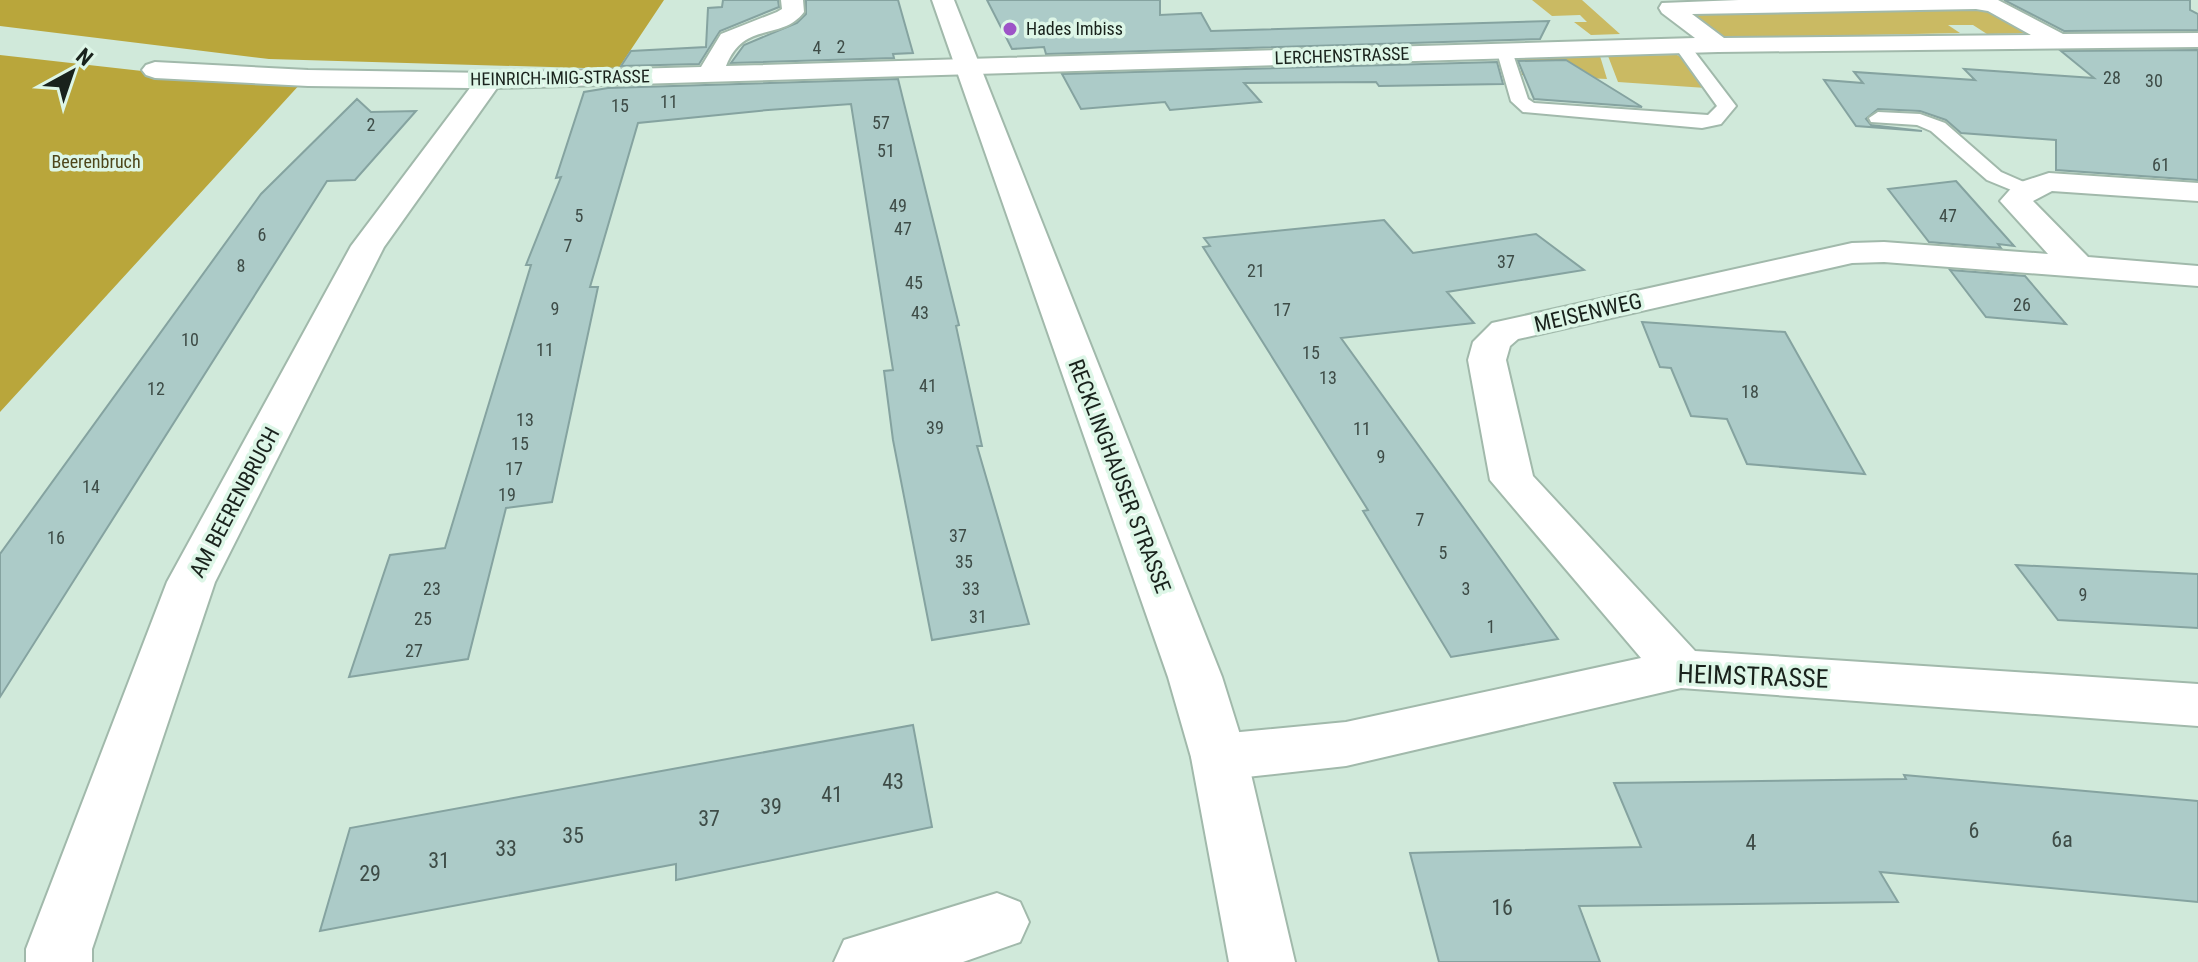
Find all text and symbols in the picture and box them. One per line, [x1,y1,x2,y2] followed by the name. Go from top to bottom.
[1026,18,1123,39] place label: Hades Imbiss
[1001,20,1019,38] marker: Hades Imbiss
[32,32,112,112] north arrow
[837,36,846,57] house number: 2
[813,37,822,58] house number: 4
[71,43,98,71] text: N
[1274,43,1410,68] street label: LERCHENSTRASSE
[470,65,650,90] street label: HEINRICH-IMIG-STRASSE
[2103,67,2121,88] house number: 28
[2145,70,2163,91] house number: 30
[660,91,678,112] house number: 11
[611,95,629,116] house number: 15
[872,112,890,133] house number: 57
[367,114,376,135] house number: 2
[877,140,895,161] house number: 51
[51,151,141,172] park label: Beerenbruch
[2152,154,2170,175] house number: 61
[889,195,907,216] house number: 49
[575,205,584,226] house number: 5
[1939,205,1957,226] house number: 47
[894,218,912,239] house number: 47
[258,224,266,245] house number: 6
[564,235,573,256] house number: 7
[1497,251,1515,272] house number: 37
[237,255,245,276] house number: 8
[1247,260,1265,281] house number: 21
[905,272,923,293] house number: 45
[1532,288,1644,337] street label: MEISENWEG
[2013,294,2031,315] house number: 26
[551,298,559,319] house number: 9
[1273,299,1291,320] house number: 17
[911,302,929,323] house number: 43
[181,329,199,350] house number: 10
[536,339,554,360] house number: 11
[1302,342,1320,363] house number: 15
[1063,356,1176,597] street label: RECKLINGHAUSER STRASSE
[1319,367,1337,388] house number: 13
[919,375,937,396] house number: 41
[147,378,165,399] house number: 12
[1741,381,1759,402] house number: 18
[516,409,534,430] house number: 13
[926,417,944,438] house number: 39
[1353,418,1371,439] house number: 11
[184,423,285,582] street label: AM BEERENBRUCH
[511,433,529,454] house number: 15
[1377,446,1385,467] house number: 9
[505,458,523,479] house number: 17
[82,476,100,497] house number: 14
[498,484,516,505] house number: 19
[1416,509,1425,530] house number: 7
[949,525,967,546] house number: 37
[47,527,65,548] house number: 16
[1439,542,1448,563] house number: 5
[955,551,973,572] house number: 35
[423,578,441,599] house number: 23
[962,578,980,599] house number: 33
[1462,578,1470,599] house number: 3
[2079,584,2087,605] house number: 9
[969,606,987,627] house number: 31
[414,608,432,629] house number: 25
[1487,616,1495,637] house number: 1
[405,640,423,661] house number: 27
[1677,658,1829,694] street label: HEIMSTRASSE
[882,769,904,794] house number: 43
[821,782,843,807] house number: 41
[760,794,782,819] house number: 39
[698,806,720,831] house number: 37
[1969,818,1979,843] house number: 6
[562,823,584,848] house number: 35
[2051,827,2073,852] house number: 6a
[1746,830,1757,855] house number: 4
[495,836,517,861] house number: 33
[428,848,450,873] house number: 31
[359,861,381,886] house number: 29
[1491,895,1513,920] house number: 16

